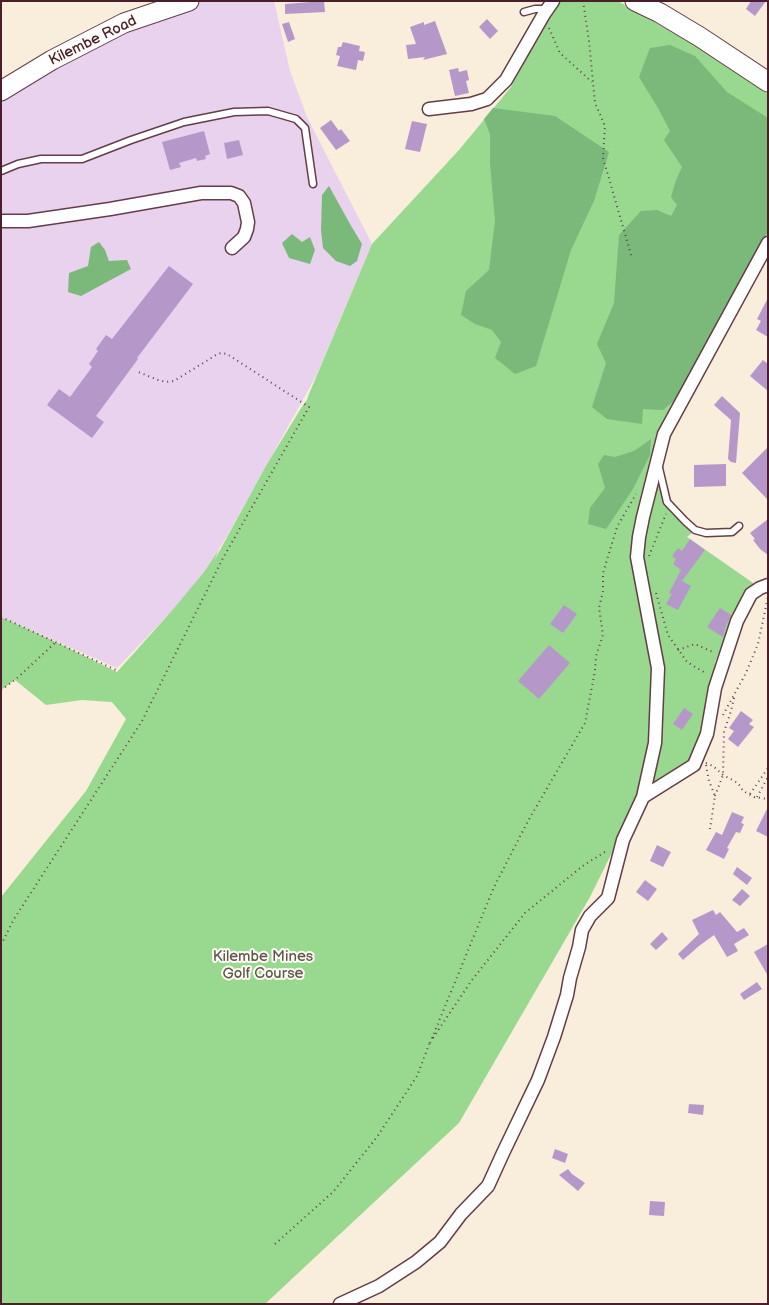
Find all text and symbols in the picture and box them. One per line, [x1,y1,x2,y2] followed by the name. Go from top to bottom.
[46,12,140,70] street label: Kilembe Road
[213,948,313,983] park label: Kilembe Mines Golf Course

